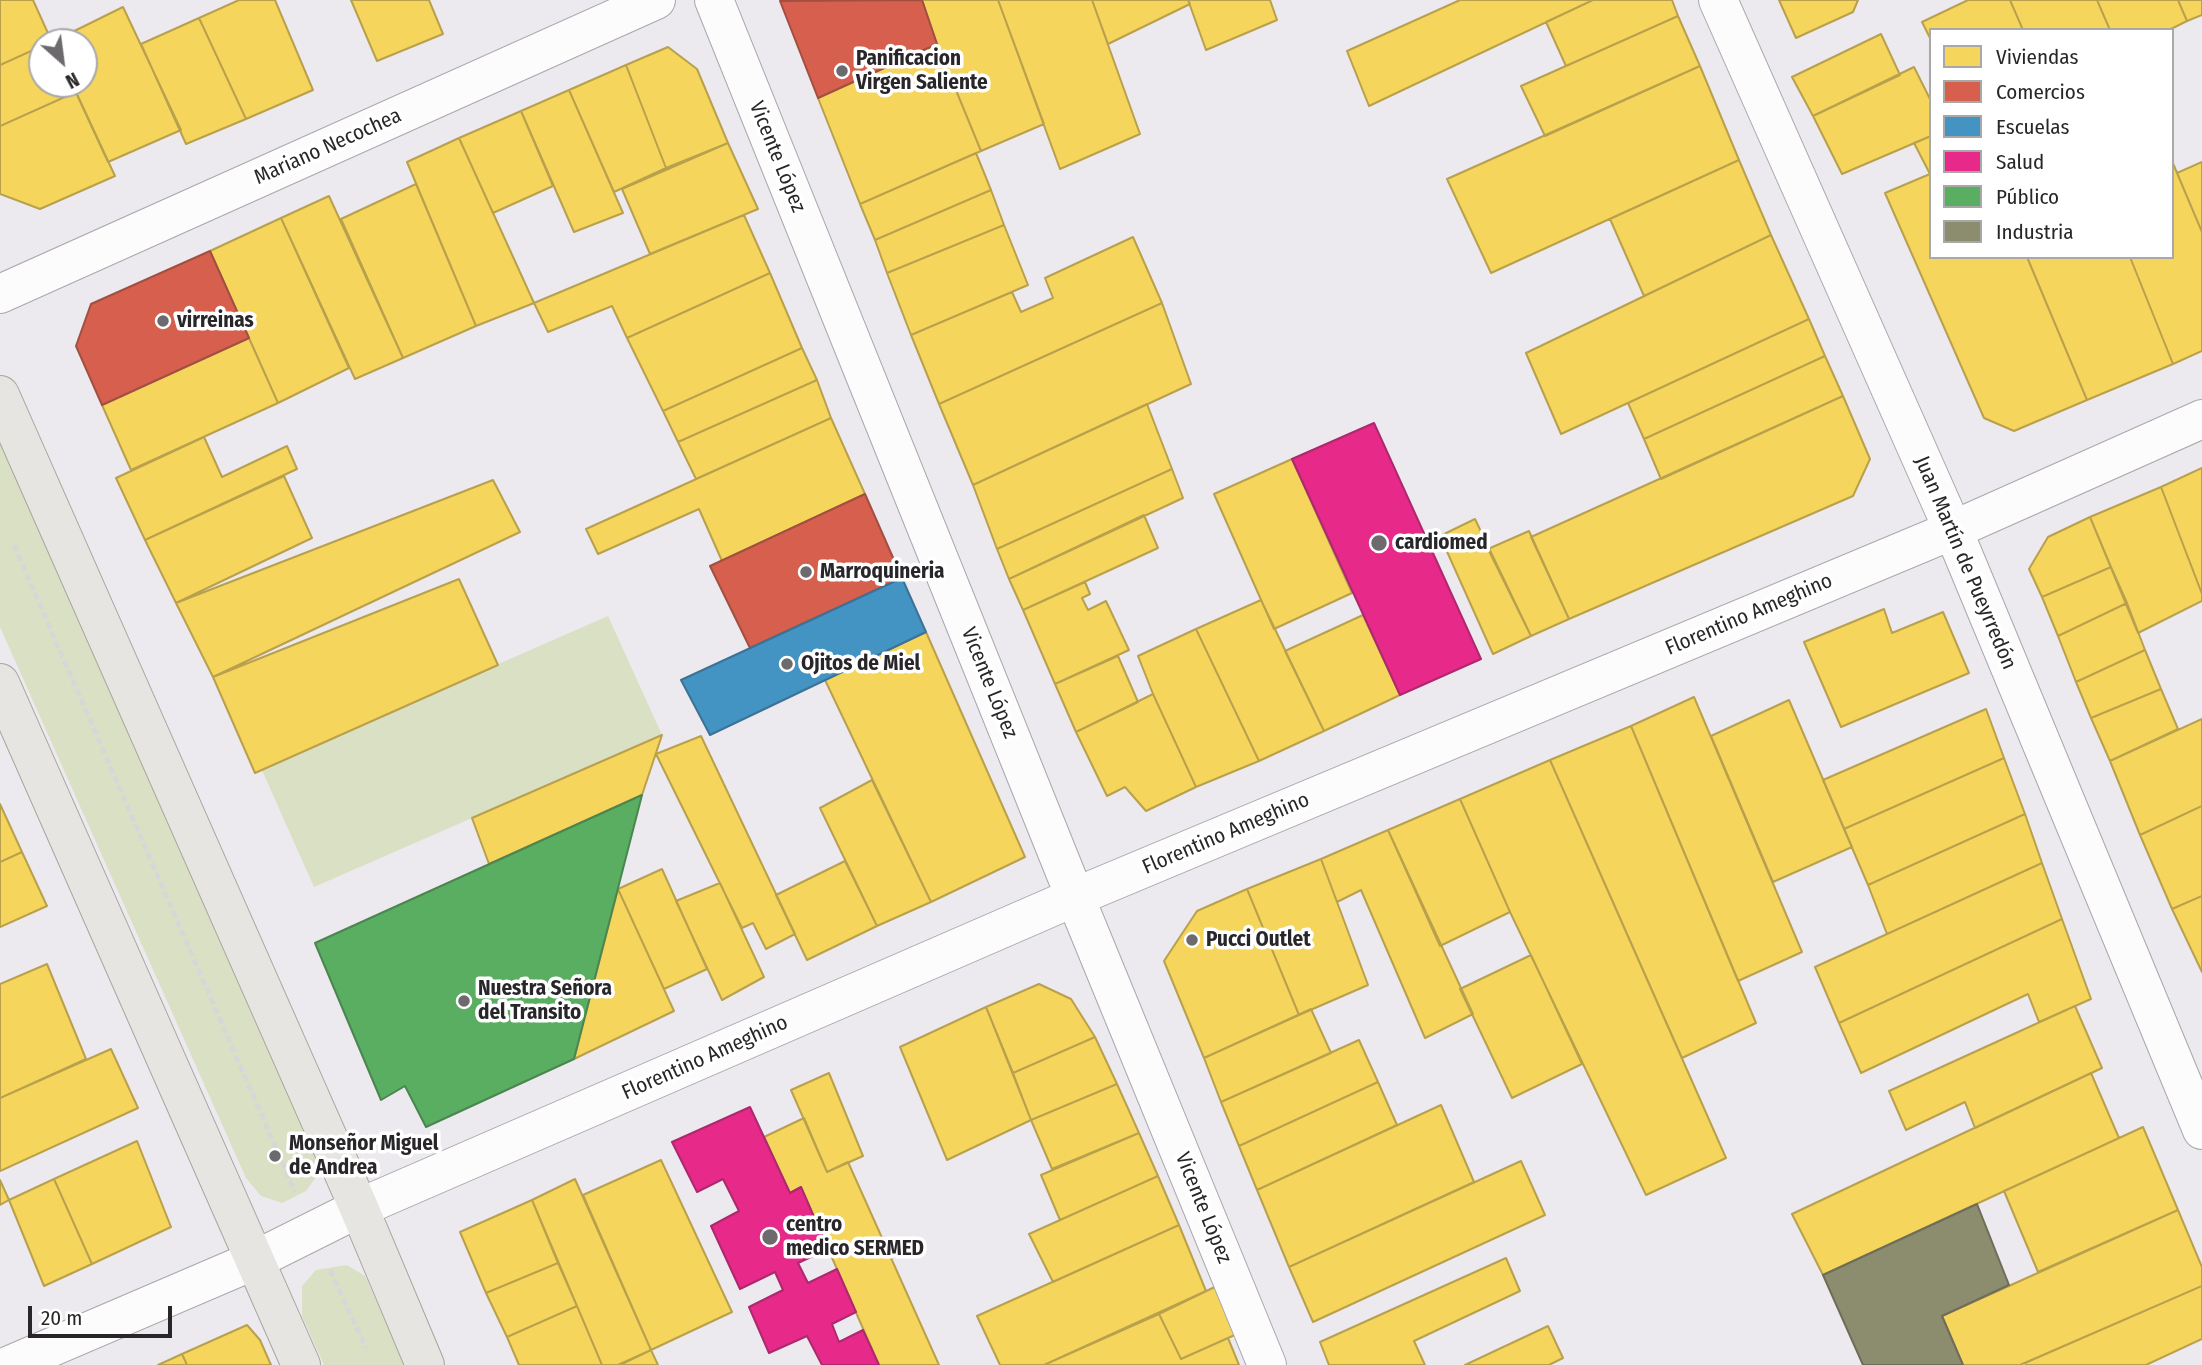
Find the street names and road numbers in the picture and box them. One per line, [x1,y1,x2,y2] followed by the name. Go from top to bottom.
[743,98,811,216] street label: Vicente López
[250,103,406,191] street label: Mariano Necochea
[1909,453,2021,673] street label: Juan Martín de Pueyrredón
[1662,568,1836,662] street label: Florentino Ameghino
[955,624,1023,742] street label: Vicente López
[1139,787,1313,881] street label: Florentino Ameghino
[618,1010,792,1106] street label: Florentino Ameghino
[1169,1149,1237,1267] street label: Vicente López

